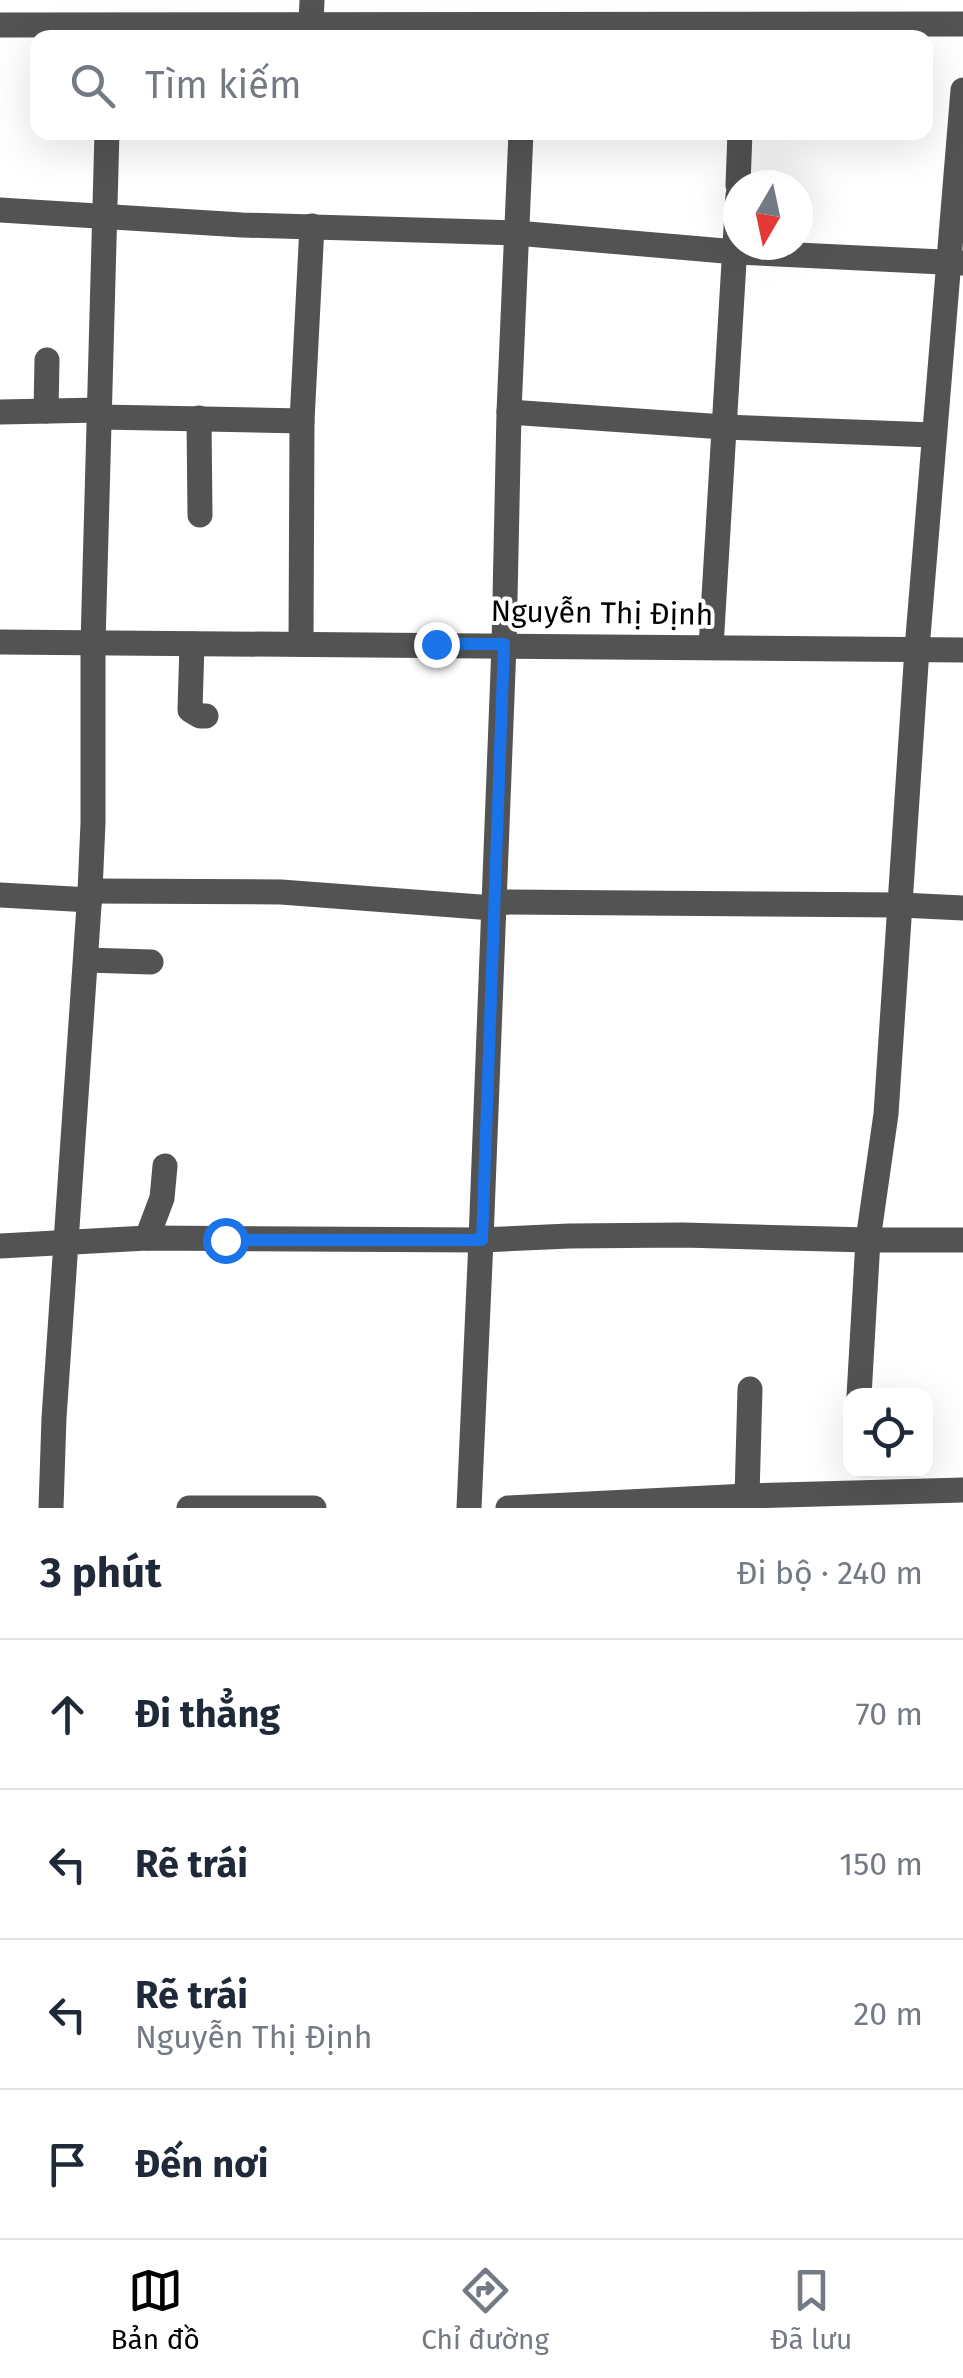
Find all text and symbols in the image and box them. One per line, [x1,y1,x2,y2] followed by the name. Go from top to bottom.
[30,30,933,140] search box
[65,58,120,113] icon: search
[145,62,301,108] text: Tìm kiếm
[723,170,813,260] north arrow
[490,593,714,633] street label: Nguyễn Thị Định
[414,622,460,668] route end
[203,1218,249,1264] route start
[843,1388,933,1478] map controls
[843,1388,933,1478] button: locate
[40,1548,161,1598] text: 3 phút
[736,1554,923,1592] text: Đi bộ · 240 m
[40,1687,95,1742] icon: ahead
[135,1691,280,1737] text: Đi thẳng
[855,1695,923,1733] text: 70 m
[40,1837,95,1892] icon: left
[135,1841,248,1887] text: Rẽ trái
[839,1845,923,1883] text: 150 m
[135,1972,248,2018] text: Rẽ trái
[40,1987,95,2042] icon: left
[853,1995,923,2033] text: 20 m
[135,2018,372,2056] text: Nguyễn Thị Định
[40,2137,95,2192] icon: arrive
[135,2141,269,2187] text: Đến nơi
[111,2263,200,2356] tab: Bản đồ
[421,2263,549,2356] tab: Chỉ đường
[770,2263,852,2356] tab: Đã lưu

